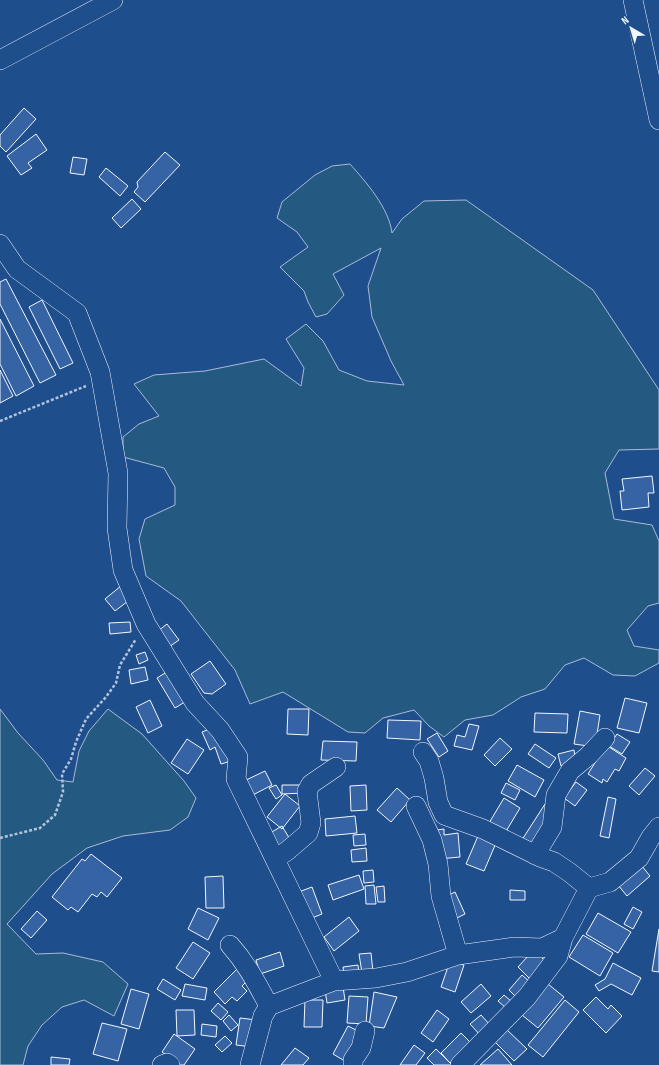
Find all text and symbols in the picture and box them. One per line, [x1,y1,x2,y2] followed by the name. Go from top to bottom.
[611,8,651,48] north arrow
[619,14,632,27] text: N

